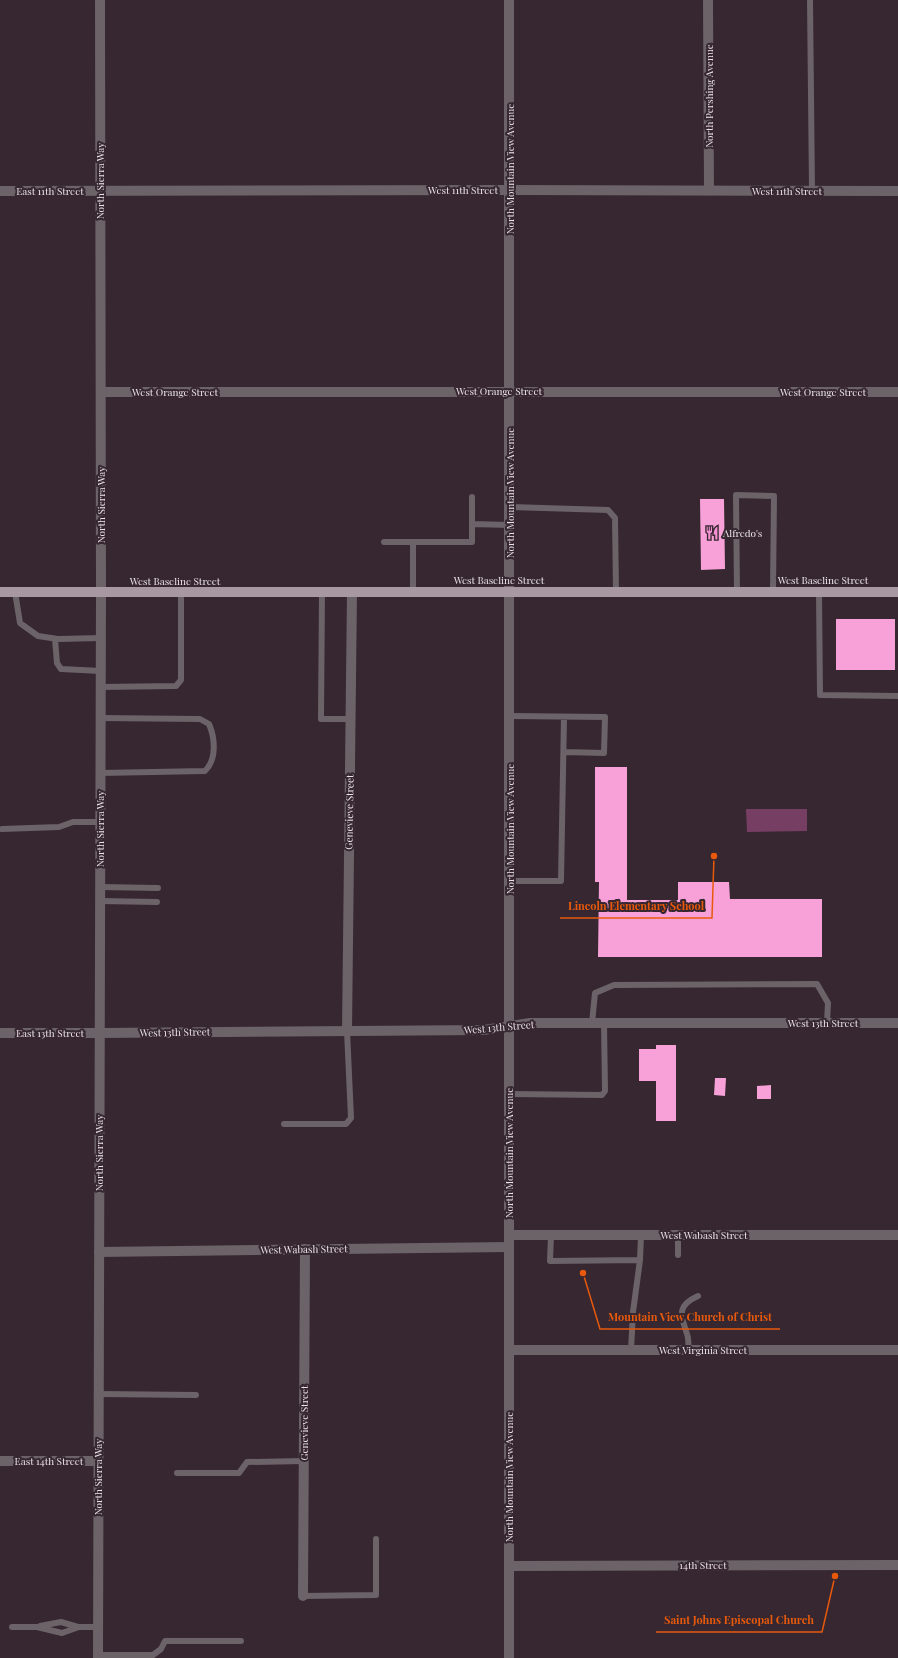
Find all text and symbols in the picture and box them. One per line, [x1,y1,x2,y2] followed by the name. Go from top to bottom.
[702,44,716,148] street label: North Pershing Avenue
[503,104,517,234] street label: North Mountain View Avenue
[93,143,107,219] street label: North Sierra Way
[427,183,498,197] street label: West 11th Street
[16,184,84,198] street label: East 11th Street
[751,184,822,198] street label: West 11th Street
[455,384,542,398] street label: West Orange Street
[131,385,218,399] street label: West Orange Street
[779,385,866,399] street label: West Orange Street
[503,428,517,558] street label: North Mountain View Avenue
[94,467,108,543] street label: North Sierra Way
[704,525,720,541] restaurant icon: Alfredo's
[722,526,762,540] place label: Alfredo's
[453,573,545,587] street label: West Baseline Street
[777,573,869,587] street label: West Baseline Street
[129,574,221,588] street label: West Baseline Street
[503,764,517,894] street label: North Mountain View Avenue
[341,774,357,850] street label: Genevieve Street
[93,791,107,867] street label: North Sierra Way
[560,895,712,918] callout: Lincoln Elementary School
[568,898,705,913] text: Lincoln Elementary School
[787,1016,859,1030] street label: West 13th Street
[462,1017,535,1037] street label: West 13th Street
[139,1024,211,1040] street label: West 13th Street
[16,1026,85,1040] street label: East 13th Street
[502,1088,516,1218] street label: North Mountain View Avenue
[92,1115,106,1191] street label: North Sierra Way
[659,1228,748,1242] street label: West Wabash Street
[259,1241,348,1257] street label: West Wabash Street
[600,1306,780,1329] callout: Mountain View Church of Christ
[608,1309,772,1324] text: Mountain View Church of Christ
[658,1343,748,1357] street label: West Virginia Street
[297,1385,311,1461] street label: Genevieve Street
[502,1412,516,1542] street label: North Mountain View Avenue
[91,1439,105,1515] street label: North Sierra Way
[15,1454,84,1468] street label: East 14th Street
[679,1558,727,1572] street label: 14th Street
[656,1609,822,1632] callout: Saint Johns Episcopal Church
[664,1612,814,1627] text: Saint Johns Episcopal Church

